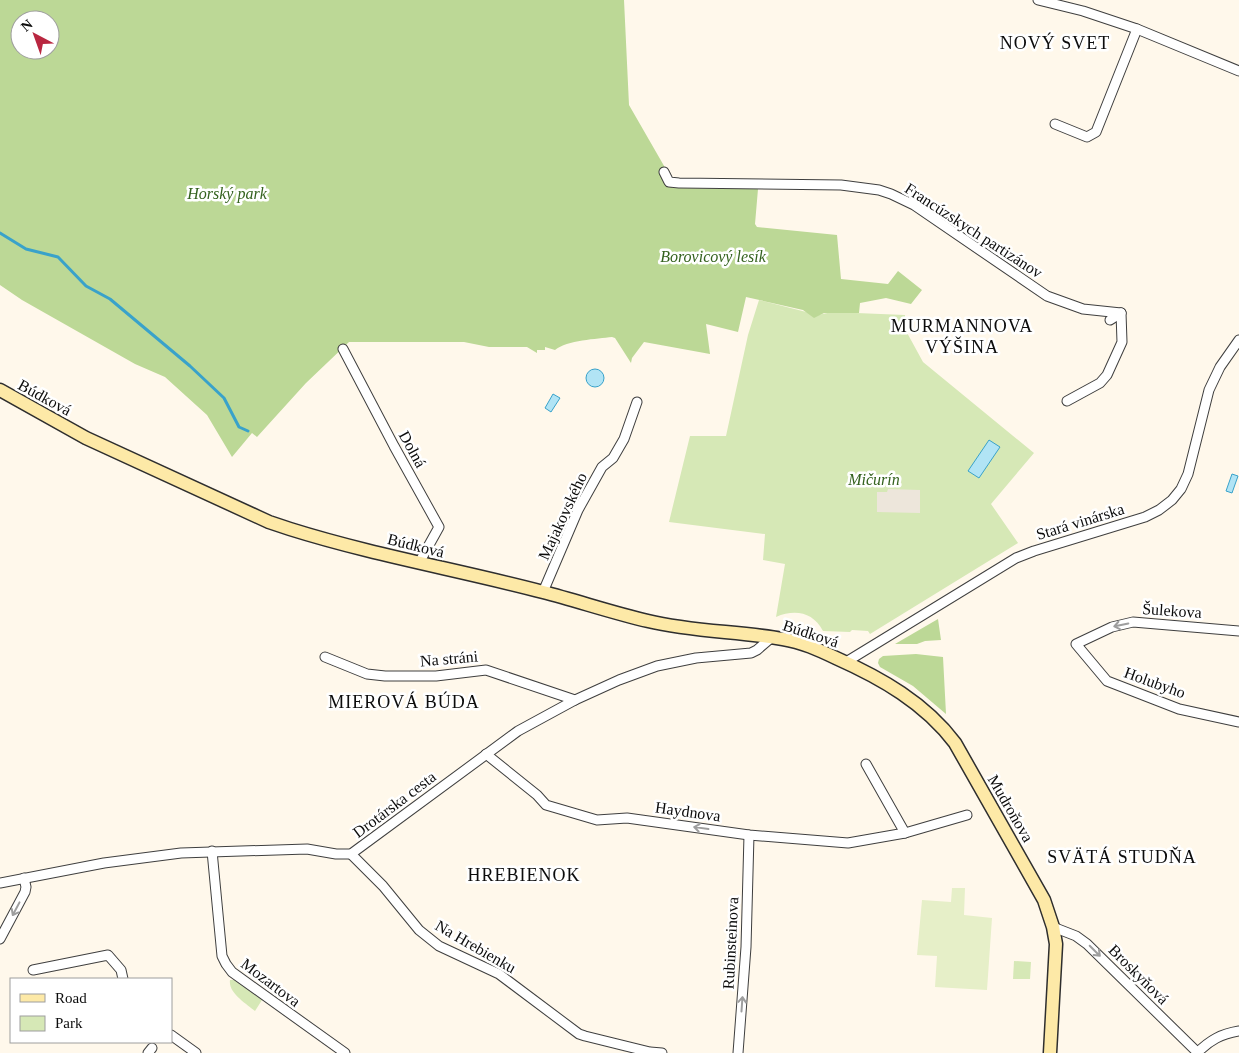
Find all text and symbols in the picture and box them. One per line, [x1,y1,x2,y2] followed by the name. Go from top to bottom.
[10,10,60,60] north arrow
[18,17,36,35] text: N
[1000,32,1110,53] district label: NOVÝ SVET
[901,180,1046,282] street label: Francúzskych partizánov
[186,185,268,203] park label: Horský park
[660,248,767,266] park label: Borovicový lesík
[891,316,1033,357] district label: MURMANNOVA VÝŠINA
[15,376,74,419] street label: Búdková
[396,428,429,470] street label: Dolná
[535,470,591,563] street label: Majakovského
[847,471,900,488] park label: Mičurín
[1034,500,1126,543] street label: Stará vinárska
[386,530,446,561] street label: Búdková
[1142,599,1202,621] street label: Šulekova
[781,616,841,650] street label: Búdková
[1113,621,1129,630] one-way arrow
[419,647,479,670] street label: Na stráni
[1122,664,1188,702] street label: Holubyho
[328,691,480,712] district label: MIEROVÁ BÚDA
[350,768,439,841] street label: Drotárska cesta
[985,772,1037,845] street label: Mudroňova
[654,799,722,825] street label: Haydnova
[693,823,709,833] one-way arrow
[1047,846,1197,867] district label: SVÄTÁ STUDŇA
[468,865,581,885] district label: HREBIENOK
[720,896,741,990] street label: Rubinsteinova
[11,901,20,916] one-way arrow
[432,917,519,976] street label: Na Hrebienku
[1105,941,1172,1008] street label: Broskyňová
[1089,945,1101,957] one-way arrow
[238,955,303,1010] street label: Mozartova
[10,978,172,1043] legend
[55,990,87,1006] text: Road
[737,997,746,1013] one-way arrow
[55,1015,83,1031] text: Park

